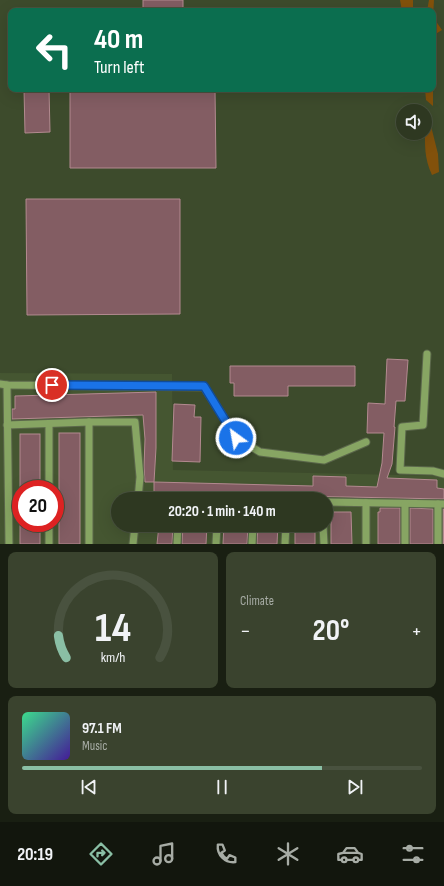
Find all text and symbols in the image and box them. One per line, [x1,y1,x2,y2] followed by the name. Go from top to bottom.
[94,23,143,56] text: 40 m
[28,24,80,76] icon: left
[94,57,145,78] text: Turn left
[396,104,432,140] map controls
[396,104,432,140] button: sound
[35,368,69,402] pin
[41,374,63,396] icon: arrive
[215,417,257,459] position arrow
[12,480,64,532] speed limit sign: 20
[168,502,276,521] text: 20:20 · 1 min · 140 m
[240,593,274,609] text: Climate
[95,604,131,653] text: 14
[313,613,349,649] text: 20°
[240,618,251,645] text: −
[411,618,422,645] text: +
[101,649,125,666] text: km/h
[82,719,122,738] text: 97.1 FM
[82,738,107,754] text: Music
[78,776,100,798] icon: previous
[211,776,233,798] icon: pause
[344,776,366,798] icon: next
[87,840,115,868] icon: directions
[150,840,178,868] icon: music
[212,840,240,868] icon: phone
[274,840,302,868] icon: climate
[336,840,364,868] icon: car
[399,840,427,868] icon: filters
[17,844,53,865] text: 20:19

